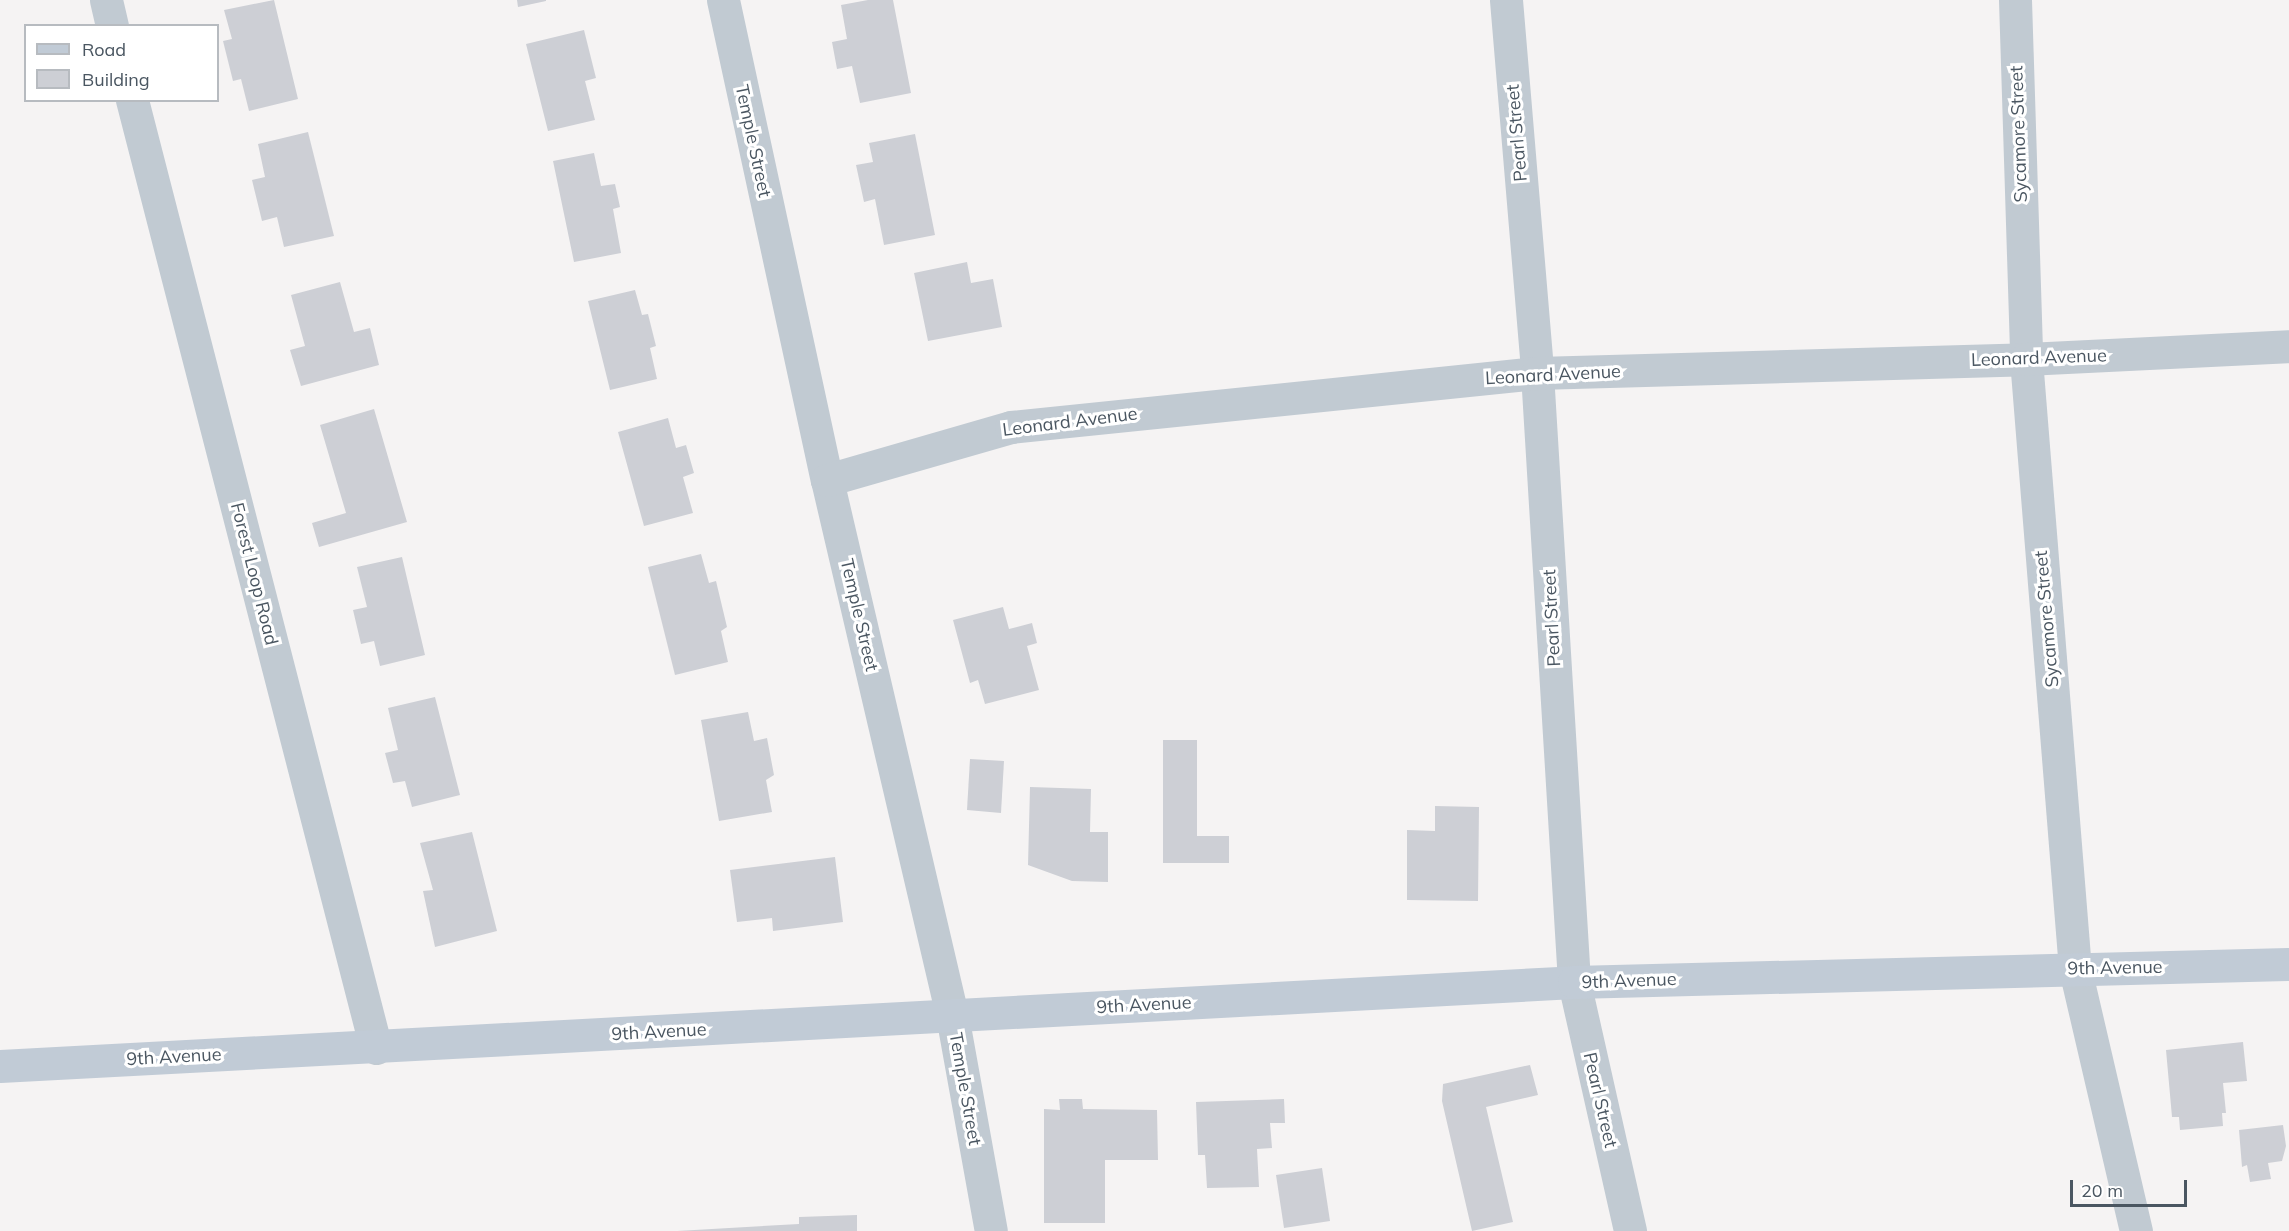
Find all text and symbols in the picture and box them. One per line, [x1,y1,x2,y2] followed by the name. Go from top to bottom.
[24,24,219,102] legend
[82,38,126,61] text: Road
[2006,65,2032,203] street label: Sycamore Street
[82,68,150,91] text: Building
[731,83,775,199] street label: Temple Street
[1502,84,1532,182] street label: Pearl Street
[1971,345,2107,371] street label: Leonard Avenue
[1485,361,1621,389] street label: Leonard Avenue
[1001,403,1139,441] street label: Leonard Avenue
[226,501,282,647] street label: Forest Loop Road
[2030,550,2064,688] street label: Sycamore Street
[836,557,882,673] street label: Temple Street
[1539,569,1565,667] street label: Pearl Street
[2067,956,2163,980] street label: 9th Avenue
[1581,969,1677,993] street label: 9th Avenue
[1096,992,1192,1018] street label: 9th Avenue
[611,1019,707,1045] street label: 9th Avenue
[944,1031,986,1147] street label: Temple Street
[126,1044,222,1070] street label: 9th Avenue
[1579,1050,1621,1150] street label: Pearl Street
[2073,1168,2190,1206] scale bar
[2081,1179,2123,1202] text: 20 m

